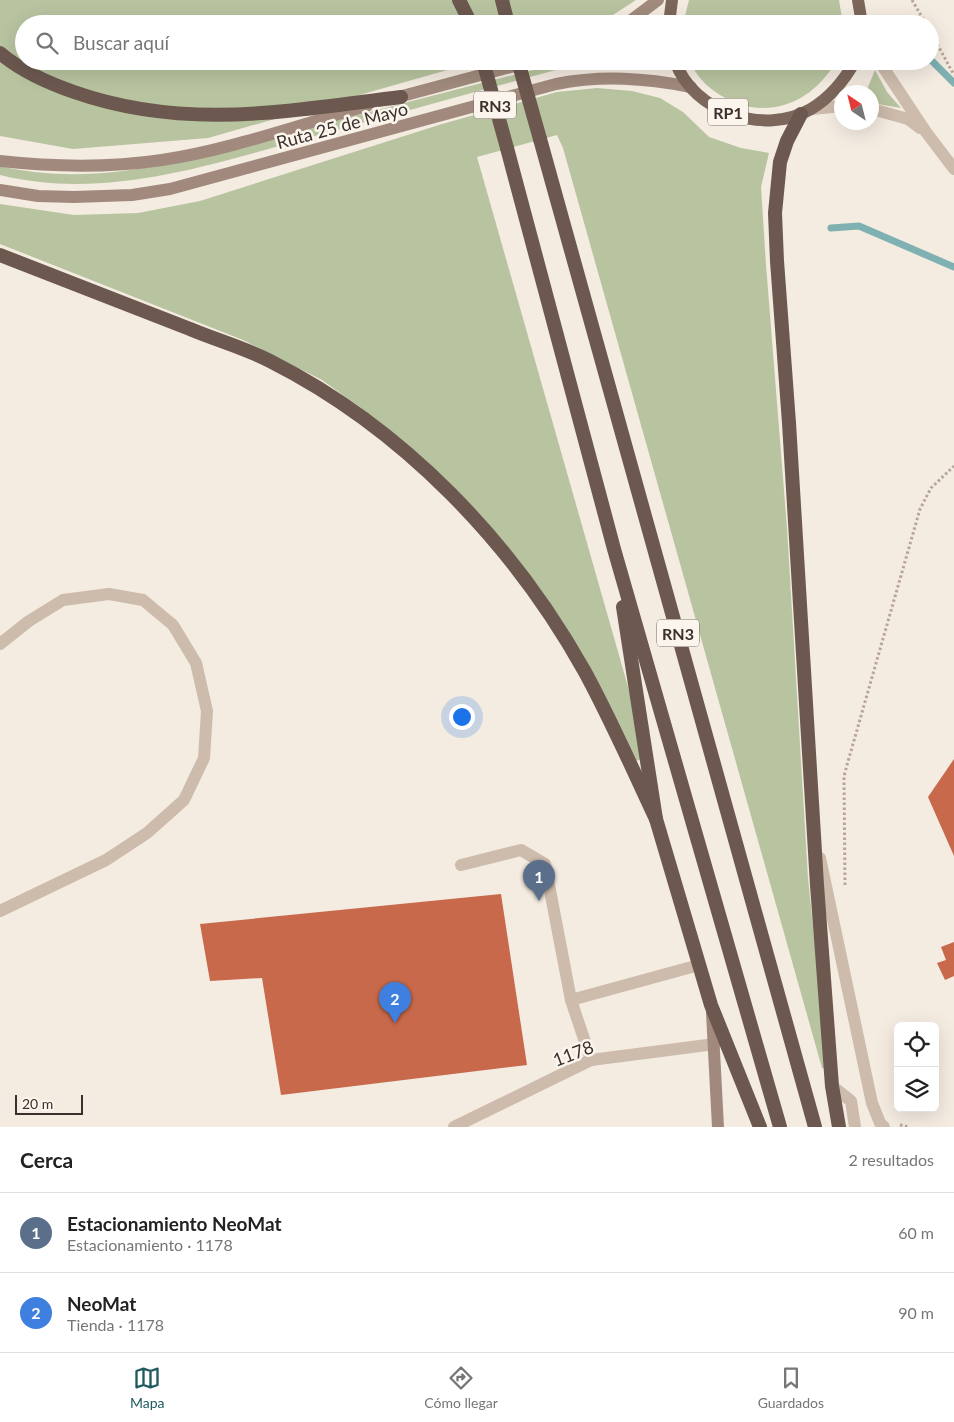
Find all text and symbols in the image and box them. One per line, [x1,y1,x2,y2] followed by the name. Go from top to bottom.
[15,15,939,70] search box
[33,29,61,57] icon: search
[73,31,169,54] text: Buscar aquí
[834,85,879,130] north arrow
[474,92,516,118] road number: RN3
[274,97,410,153] street label: Ruta 25 de Mayo
[708,98,748,125] road number: RP1
[657,620,699,646] road number: RN3
[449,704,475,730] your location
[523,860,555,901] pin: 1
[379,982,411,1023] pin: 2
[894,1022,939,1112] map controls
[894,1022,939,1067] button: locate
[550,1035,596,1071] street label: 1178
[894,1067,939,1112] button: layers
[15,1092,82,1115] scale bar
[22,1095,53,1112] text: 20 m
[20,1147,73,1172] text: Cerca
[848,1150,934,1169] text: 2 resultados
[67,1212,282,1235] text: Estacionamiento NeoMat
[31,1223,41,1242] text: 1
[898,1223,934,1242] text: 60 m
[67,1235,233,1254] text: Estacionamiento · 1178
[67,1292,136,1315] text: NeoMat
[31,1303,41,1322] text: 2
[898,1303,934,1322] text: 90 m
[67,1315,164,1334] text: Tienda · 1178
[130,1364,164,1411] tab: Mapa
[424,1364,498,1411] tab: Cómo llegar
[758,1364,824,1411] tab: Guardados

